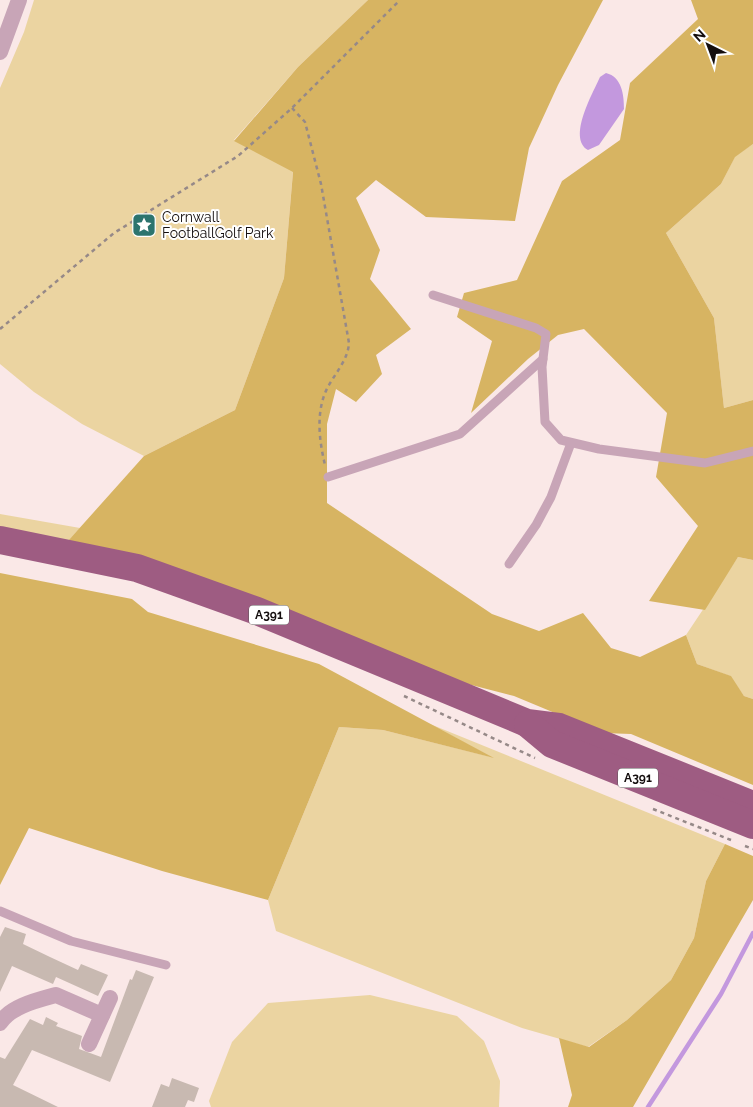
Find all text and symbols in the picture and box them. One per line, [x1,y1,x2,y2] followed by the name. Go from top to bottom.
[683,20,733,70] north arrow
[690,26,709,45] text: N
[162,209,274,241] place label: Cornwall FootballGolf Park
[131,212,157,238] place icon: Cornwall FootballGolf Park
[249,606,289,624] road number: A391
[618,768,658,788] road number: A391

